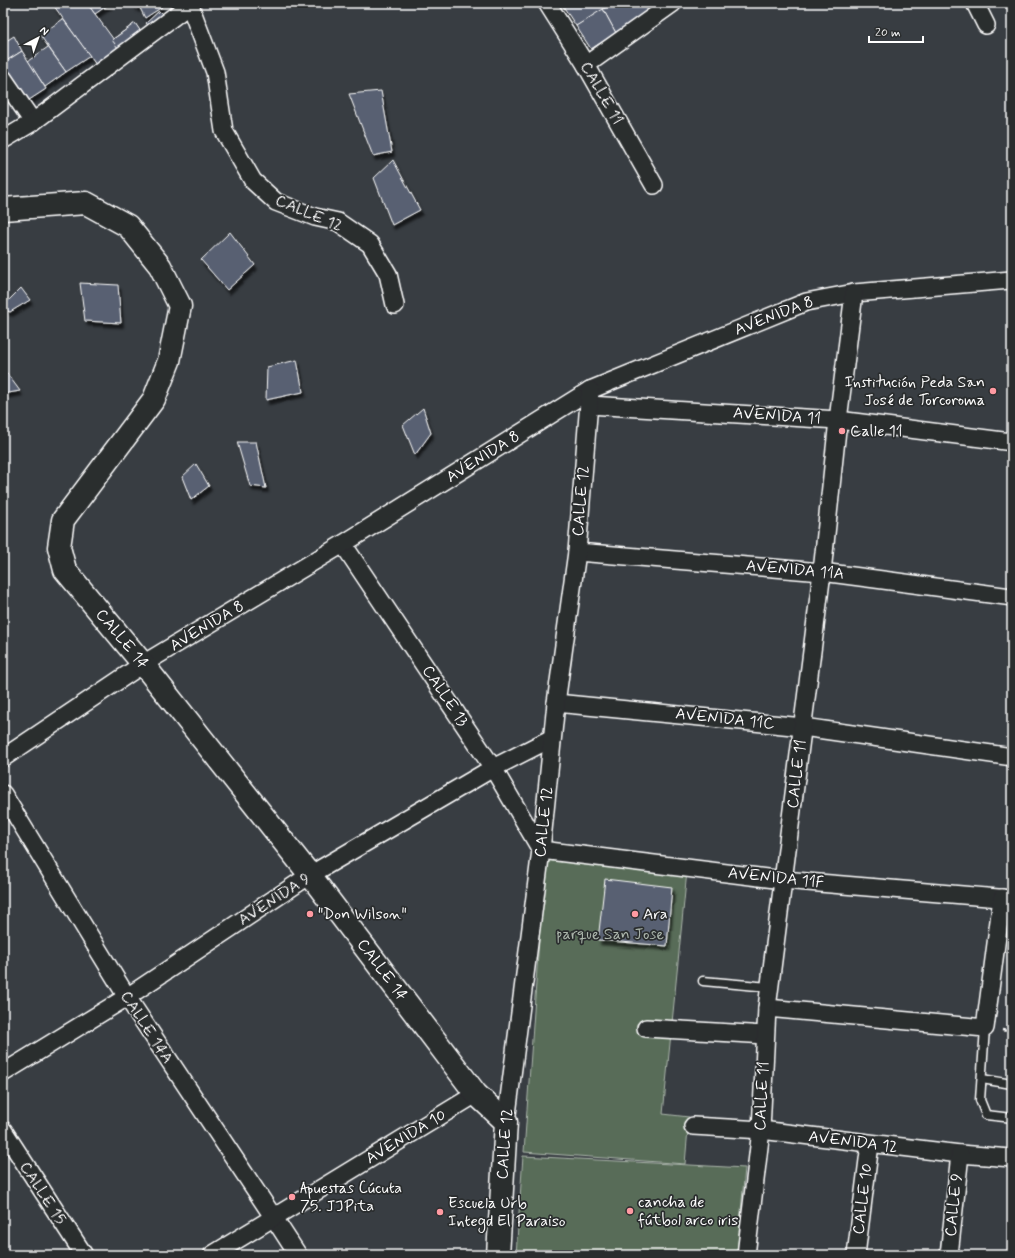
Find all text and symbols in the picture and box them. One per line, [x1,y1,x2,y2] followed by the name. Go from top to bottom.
[18,18,58,58] north arrow
[869,18,923,44] scale bar
[37,24,51,39] text: N
[875,25,901,41] text: 20 m
[576,58,628,128] street label: CALLE 11
[272,189,346,237] street label: CALLE 12
[731,291,817,341] street label: AVENIDA 8
[844,372,985,411] place label: Institución Peda San José de Torcoroma
[988,386,998,396] marker: Institución Peda San José de Torcoroma
[732,402,822,430] street label: AVENIDA 11
[850,421,903,442] place label: Calle 11
[442,426,524,488] street label: AVENIDA 8
[837,426,847,436] marker: Calle 11
[567,465,595,537] street label: CALLE 12
[745,555,845,585] street label: AVENIDA 11A
[166,596,248,656] street label: AVENIDA 8
[91,605,153,674] street label: CALLE 14
[417,661,473,731] street label: CALLE 13
[674,703,776,735] street label: AVENIDA 11C
[782,738,812,810] street label: CALLE 11
[530,786,558,858] street label: CALLE 12
[727,863,825,893] street label: AVENIDA 11F
[234,868,314,930] street label: AVENIDA 9
[318,904,407,925] place label: "Don Wilson"
[643,904,668,925] place label: Ara
[305,909,315,919] marker: "Don Wilson"
[630,909,640,919] marker: Ara
[556,924,664,945] park label: parque San Jose
[352,935,412,1005] street label: CALLE 14
[116,987,178,1067] street label: CALLE 14A
[750,1061,774,1131] street label: CALLE 11
[362,1105,450,1169] street label: AVENIDA 10
[492,1108,518,1180] street label: CALLE 12
[807,1126,899,1158] street label: AVENIDA 12
[15,1157,71,1229] street label: CALLE 15
[848,1162,878,1236] street label: CALLE 10
[940,1172,968,1238] street label: CALLE 9
[300,1178,402,1217] place label: Apuestas Cúcuta 75. JJPita
[287,1192,297,1202] marker: Apuestas Cúcuta 75. JJPita
[638,1192,738,1231] place label: cancha de fútbol arco iris
[448,1193,566,1233] place label: Escuela Urb Integd El Paraiso
[625,1206,635,1216] marker: cancha de fútbol arco iris
[435,1207,445,1217] marker: Escuela Urb Integd El Paraiso

